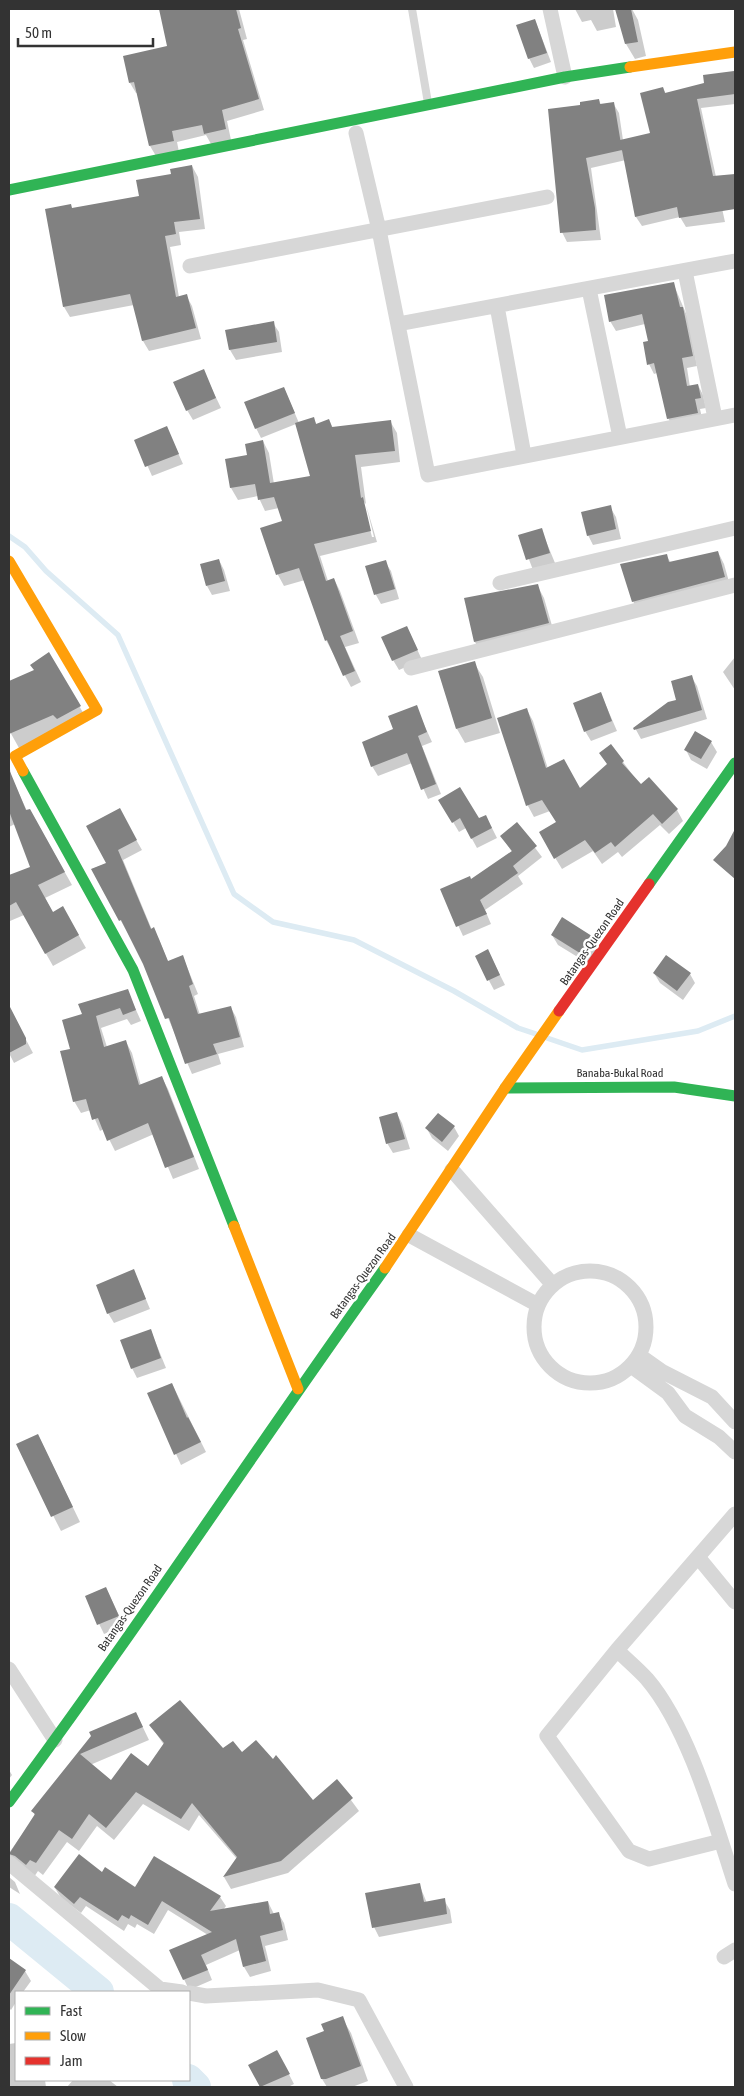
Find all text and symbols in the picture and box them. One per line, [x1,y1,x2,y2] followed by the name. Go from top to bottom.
[18,15,152,47] scale bar
[25,24,52,41] text: 50 m
[557,896,627,988] street label: Batangas-Quezon Road
[576,1066,664,1080] street label: Banaba-Bukal Road
[327,1230,399,1322] street label: Batangas-Quezon Road
[95,1562,165,1654] street label: Batangas-Quezon Road
[15,1991,190,2081] legend
[60,2002,82,2019] text: Fast
[60,2027,86,2044] text: Slow
[60,2052,83,2069] text: Jam

